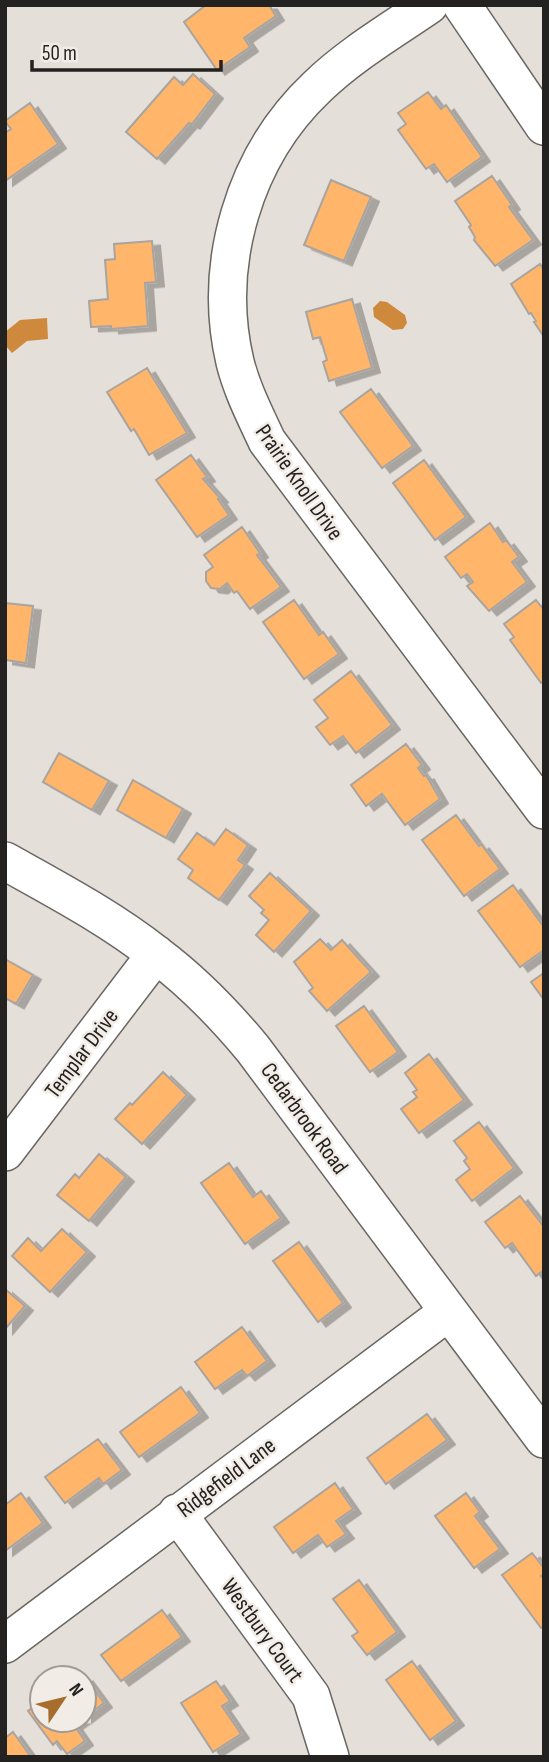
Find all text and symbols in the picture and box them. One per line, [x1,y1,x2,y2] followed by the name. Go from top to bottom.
[32,28,220,72] scale bar
[42,41,77,66] text: 50 m
[249,419,349,546] street label: Prairie Knoll Drive
[39,1003,125,1104] street label: Templar Drive
[254,1057,354,1180] street label: Cedarbrook Road
[172,1432,281,1524] street label: Ridgefield Lane
[215,1573,309,1688] street label: Westbury Court
[28,1664,98,1734] north arrow
[63,1679,88,1701] text: N

